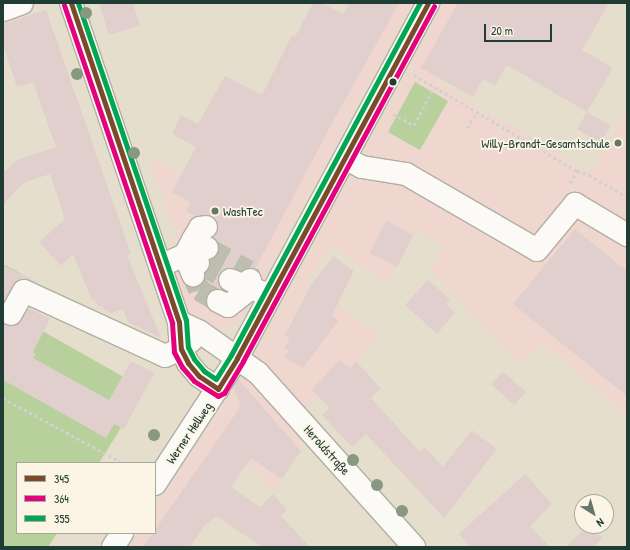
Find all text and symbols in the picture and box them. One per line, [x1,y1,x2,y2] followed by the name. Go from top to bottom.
[486,16,554,42] scale bar
[491,22,513,39] text: 20 m
[388,77,398,87] unlabelled marker
[481,135,610,151] place label: Willy-Brandt-Gesamtschule
[613,138,623,148] marker: Willy-Brandt-Gesamtschule
[223,203,263,219] place label: WashTec
[210,206,220,216] marker: WashTec
[163,399,215,467] street label: Werner Hellweg
[301,422,353,478] street label: Heroldstraße
[16,462,156,534] legend
[54,470,69,487] text: 345
[54,490,69,507] text: 364
[574,494,614,534] north arrow
[54,510,70,527] text: 355
[594,515,607,530] text: N

